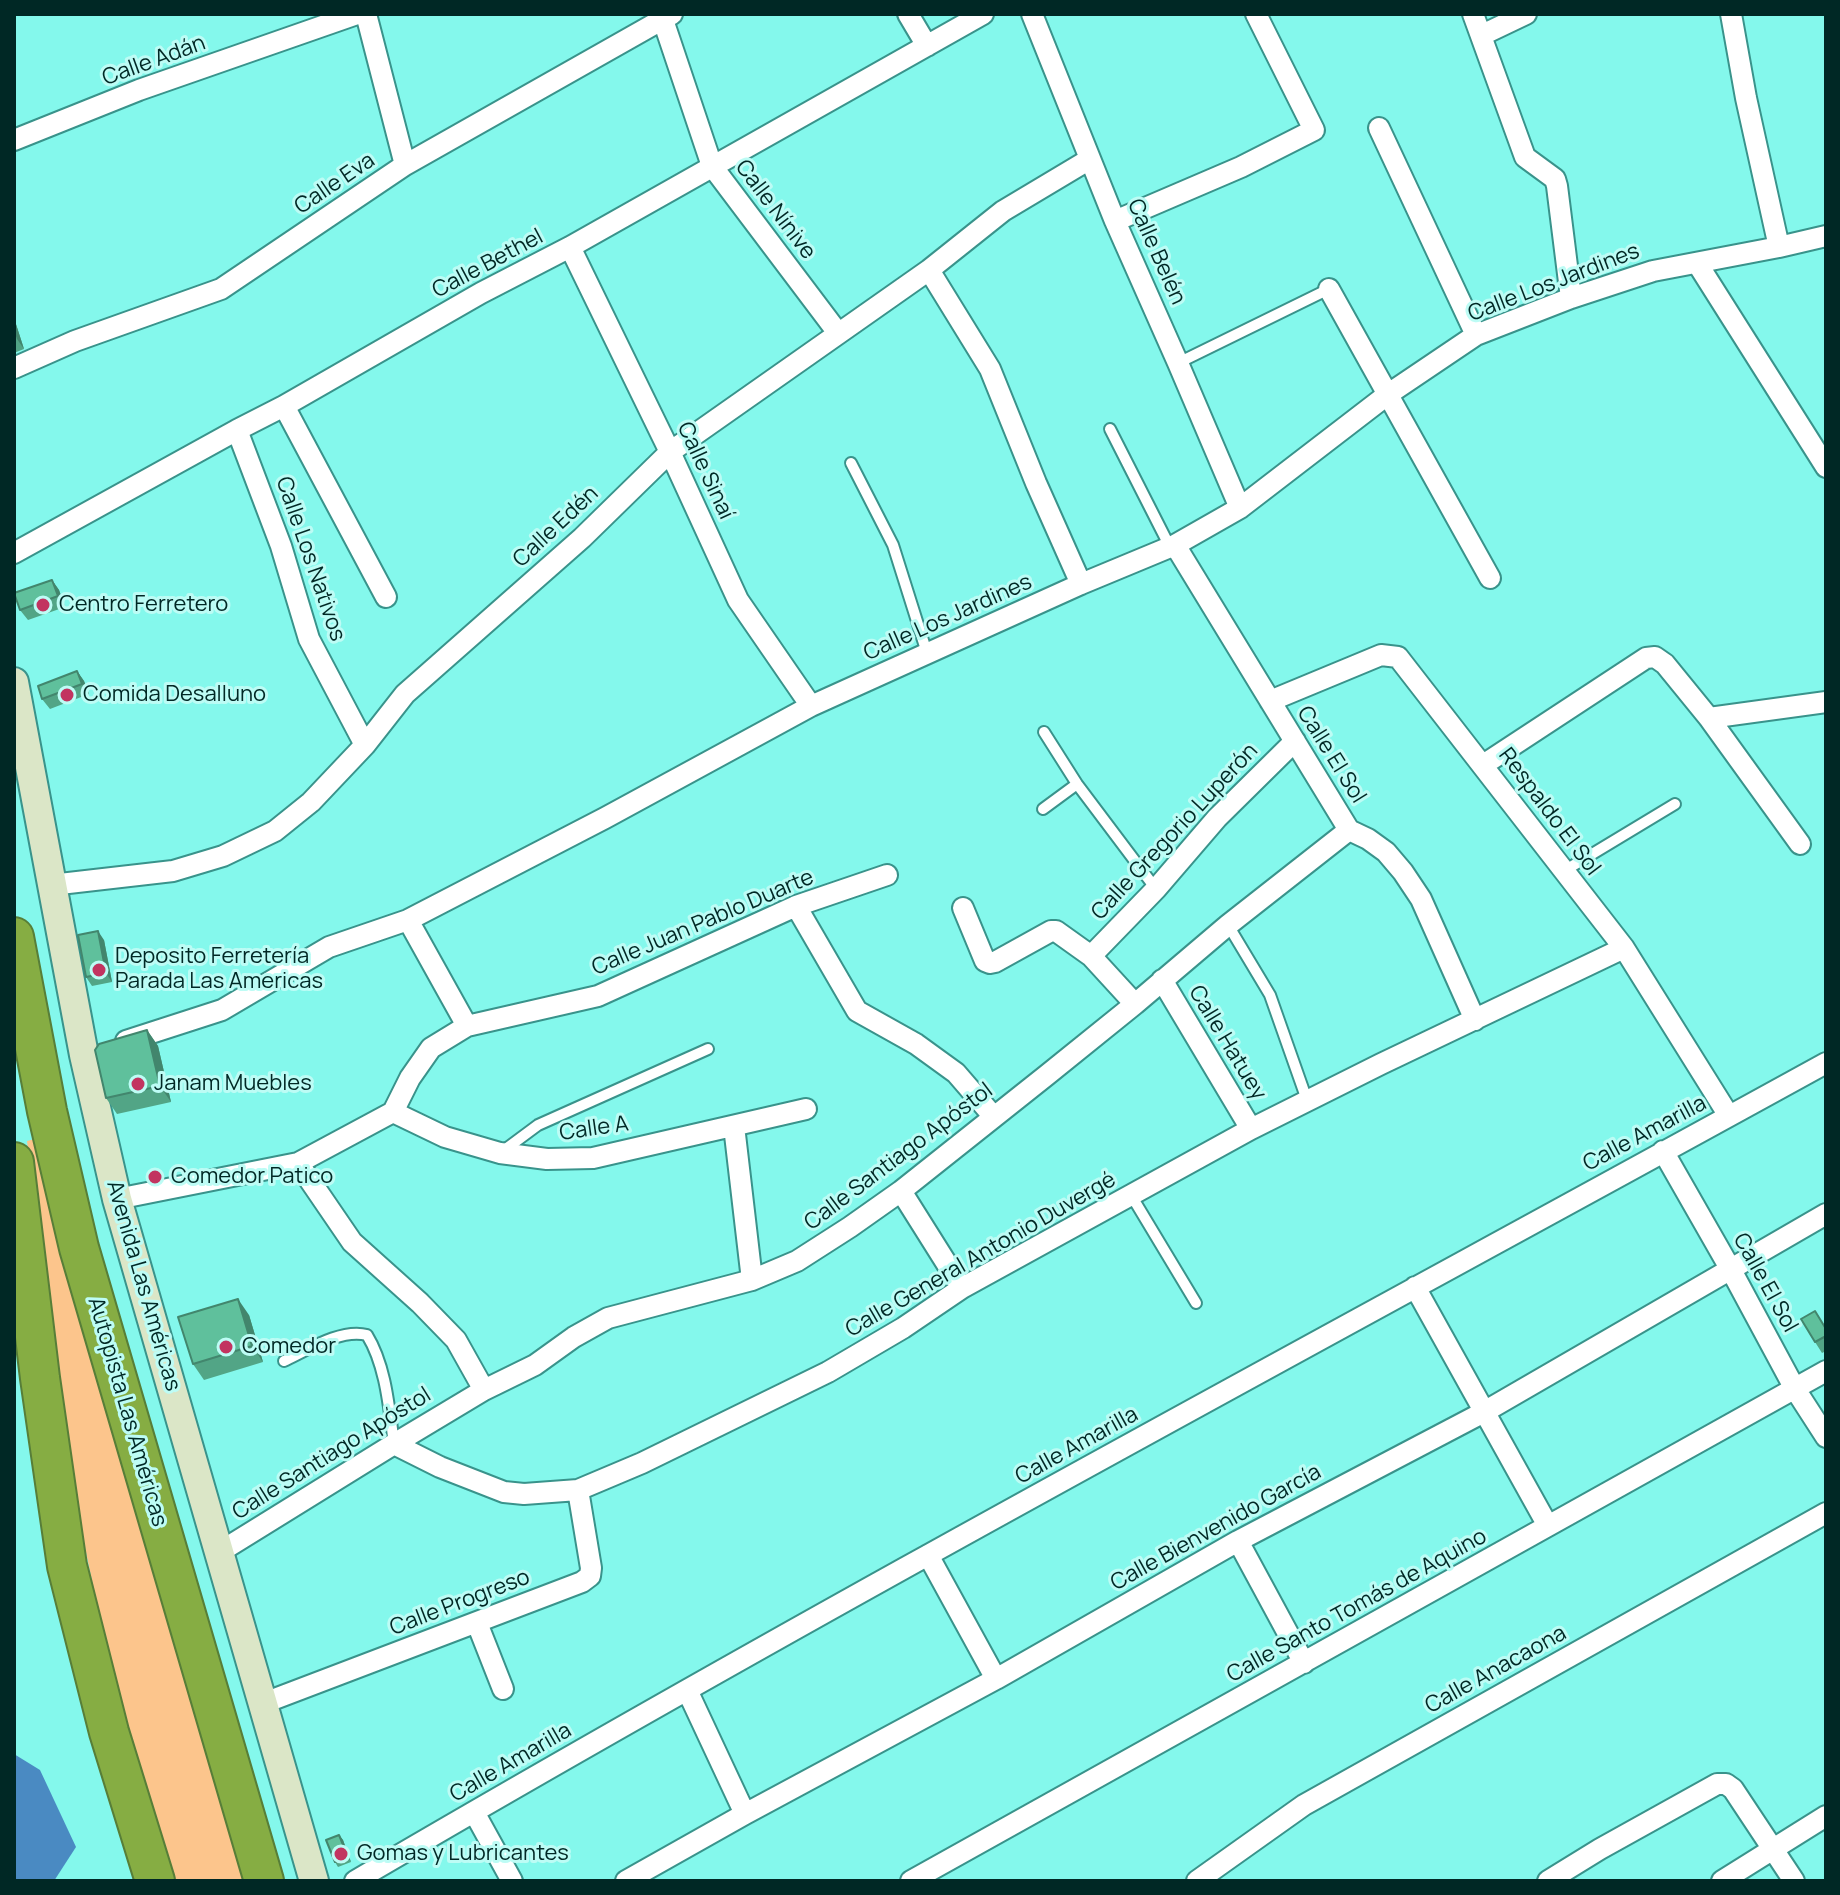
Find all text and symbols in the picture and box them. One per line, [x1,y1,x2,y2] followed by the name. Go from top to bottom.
[99,30,209,92] street label: Calle Adán
[290,148,380,220] street label: Calle Eva
[729,155,821,265] street label: Calle Nínive
[1121,195,1191,309] street label: Calle Belén
[428,224,548,304] street label: Calle Bethel
[1465,238,1643,328] street label: Calle Los Jardines
[671,418,739,524] street label: Calle Sinaí
[270,473,350,645] street label: Calle Los Nativos
[508,481,604,573] street label: Calle Edén
[860,569,1036,667] street label: Calle Los Jardines
[59,592,228,618] place label: Centro Ferretero
[34,596,52,614] marker: Centro Ferretero
[83,682,266,708] place label: Comida Desalluno
[58,686,76,704] marker: Comida Desalluno
[1291,702,1371,808] street label: Calle El Sol
[1086,738,1264,926] street label: Calle Gregorio Luperón
[1492,743,1606,881] street label: Respaldo El Sol
[588,864,818,982] street label: Calle Juan Pablo Duarte
[115,944,323,996] place label: Deposito Ferretería Parada Las Americas
[90,961,108,979] marker: Deposito Ferretería Parada Las Americas
[1182,981,1272,1105] street label: Calle Hatuey
[154,1071,312,1097] place label: Janam Muebles
[129,1075,147,1093] marker: Janam Muebles
[800,1078,998,1236] street label: Calle Santiago Apóstol
[1579,1090,1711,1178] street label: Calle Amarilla
[558,1111,630,1147] street label: Calle A
[171,1164,333,1190] place label: Comedor Patico
[841,1167,1121,1343] street label: Calle General Antonio Duvergé
[146,1168,164,1186] marker: Comedor Patico
[100,1178,186,1394] street label: Avenida Las Américas
[1727,1229,1803,1337] street label: Calle El Sol
[82,1294,172,1530] street label: Autopista Las Américas
[242,1334,336,1360] place label: Comedor
[217,1338,235,1356] marker: Comedor
[228,1382,436,1526] street label: Calle Santiago Apóstol
[1011,1402,1143,1490] street label: Calle Amarilla
[1106,1459,1326,1597] street label: Calle Bienvenido García
[1223,1523,1491,1689] street label: Calle Santo Tomás de Aquino
[386,1564,534,1642] street label: Calle Progreso
[1421,1620,1571,1720] street label: Calle Anacaona
[446,1718,576,1808] street label: Calle Amarilla
[357,1841,569,1867] place label: Gomas y Lubricantes
[332,1845,350,1863] marker: Gomas y Lubricantes

